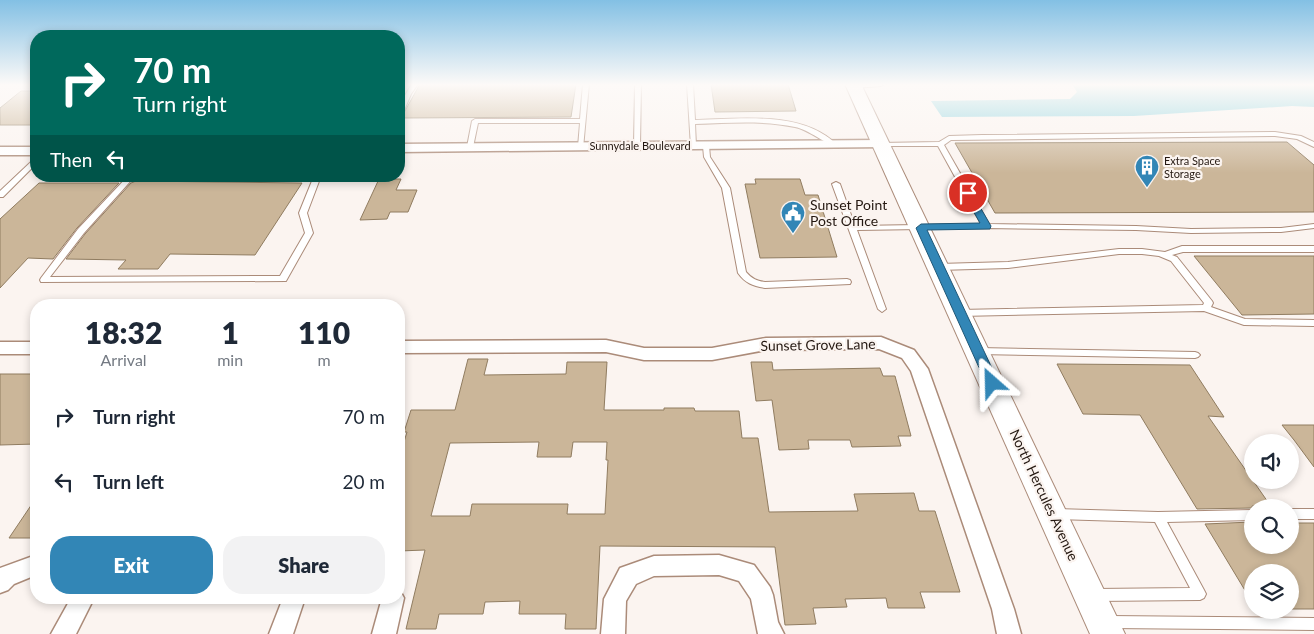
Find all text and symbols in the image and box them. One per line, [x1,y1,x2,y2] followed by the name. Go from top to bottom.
[133,48,211,90] text: 70 m
[50,50,115,115] icon: right
[133,90,227,117] text: Turn right
[589,139,691,152] street label: Sunnydale Boulevard
[102,145,130,173] icon: left
[50,148,92,171] text: Then
[1134,154,1160,188] building icon: Extra Space Storage
[1164,154,1221,180] place label: Extra Space Storage
[947,172,989,214] pin
[954,179,982,207] icon: arrive
[810,196,887,229] place label: Sunset Point Post Office
[780,200,806,234] public building icon: Sunset Point Post Office
[85,314,162,350] text: 18:32
[221,314,239,350] text: 1
[298,314,350,350] text: 110
[760,335,876,354] street label: Sunset Grove Lane
[101,350,147,369] text: Arrival
[217,350,243,369] text: min
[317,350,331,369] text: m
[965,356,1017,408] position arrow
[50,403,78,431] icon: right
[93,405,175,428] text: Turn right
[342,405,385,428] text: 70 m
[1006,426,1082,563] street label: North Hercules Avenue
[1244,434,1299,619] map controls
[1244,434,1299,489] button: sound
[50,468,78,496] icon: left
[93,470,164,493] text: Turn left
[342,470,385,493] text: 20 m
[1244,499,1299,554] button: search
[50,536,213,594] button: Exit
[223,536,385,594] button: Share
[1244,564,1299,619] button: layers

